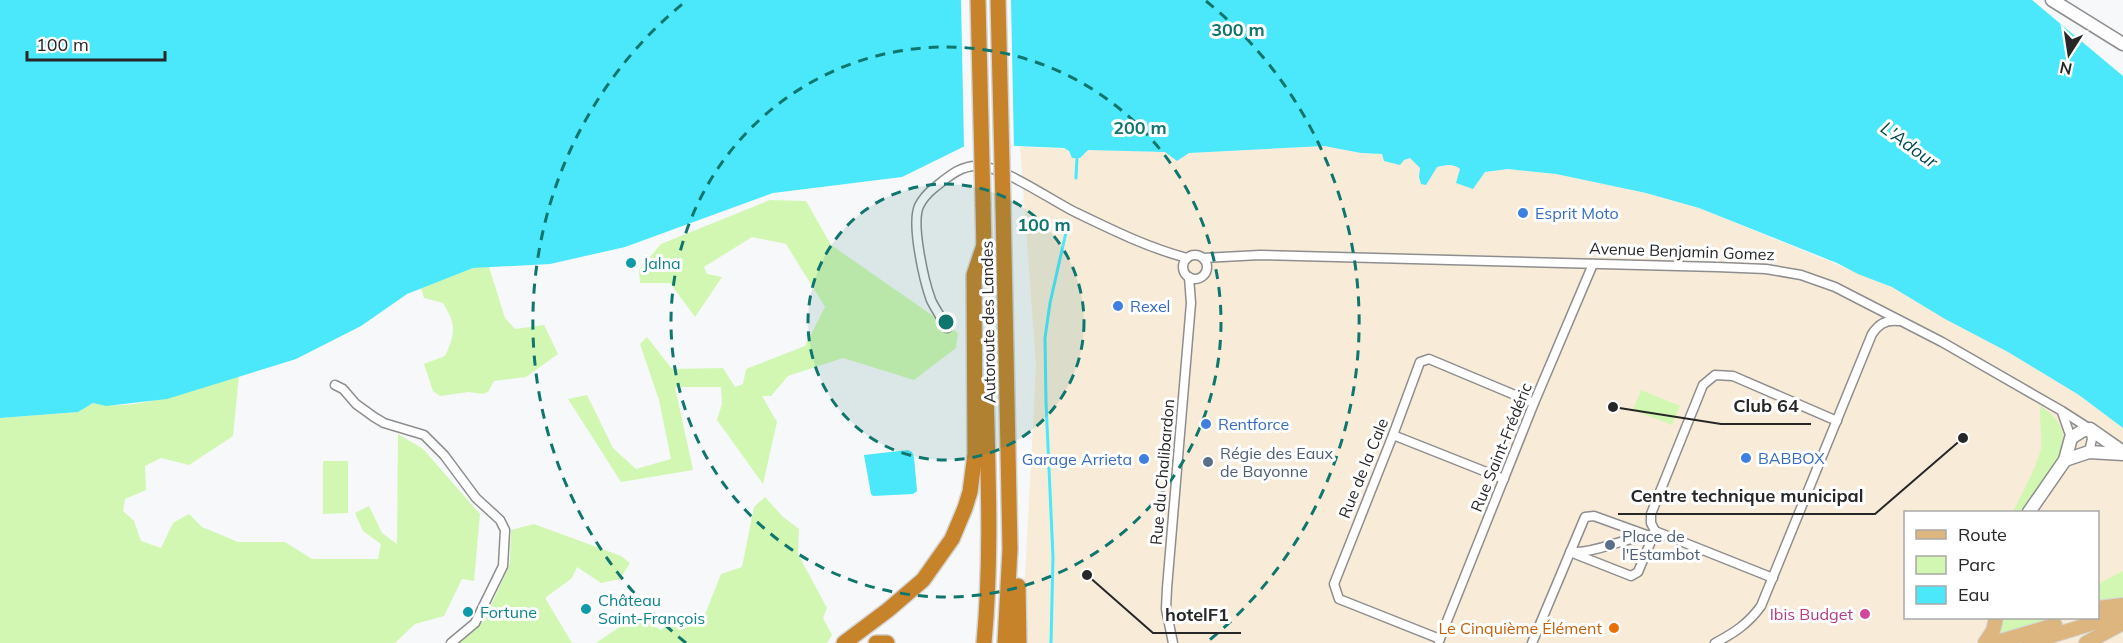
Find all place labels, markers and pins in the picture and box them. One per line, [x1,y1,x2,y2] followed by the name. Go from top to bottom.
[1535,203,1619,223] place label: Esprit Moto
[1516,206,1530,220] marker: Esprit Moto
[643,253,681,273] place label: Jalna
[624,256,638,270] marker: Jalna
[1130,296,1170,316] place label: Rexel
[1111,299,1125,313] marker: Rexel
[936,312,956,332] centre of rings
[1721,388,1811,424] callout: Club 64
[1218,414,1289,434] place label: Rentforce
[1199,417,1213,431] marker: Rentforce
[1220,443,1333,481] place label: Régie des Eaux de Bayonne
[1758,448,1825,468] place label: BABBOX
[1022,449,1132,469] place label: Garage Arrieta
[1739,451,1753,465] marker: BABBOX
[1137,452,1151,466] marker: Garage Arrieta
[1201,455,1215,469] marker: Régie des Eaux de Bayonne
[1618,478,1875,514] callout: Centre technique municipal
[1622,526,1700,564] place label: Place de l'Estambot
[1603,538,1617,552] marker: Place de l'Estambot
[598,590,705,628] place label: Château Saint-François
[1153,597,1241,633] callout: hotelF1
[480,602,537,622] place label: Fortune
[579,602,593,616] marker: Château Saint-François
[1770,604,1853,624] place label: Ibis Budget
[461,605,475,619] marker: Fortune
[1858,607,1872,621] marker: Ibis Budget
[1438,618,1602,638] place label: Le Cinquième Élément
[1607,621,1621,635] marker: Le Cinquième Élément

